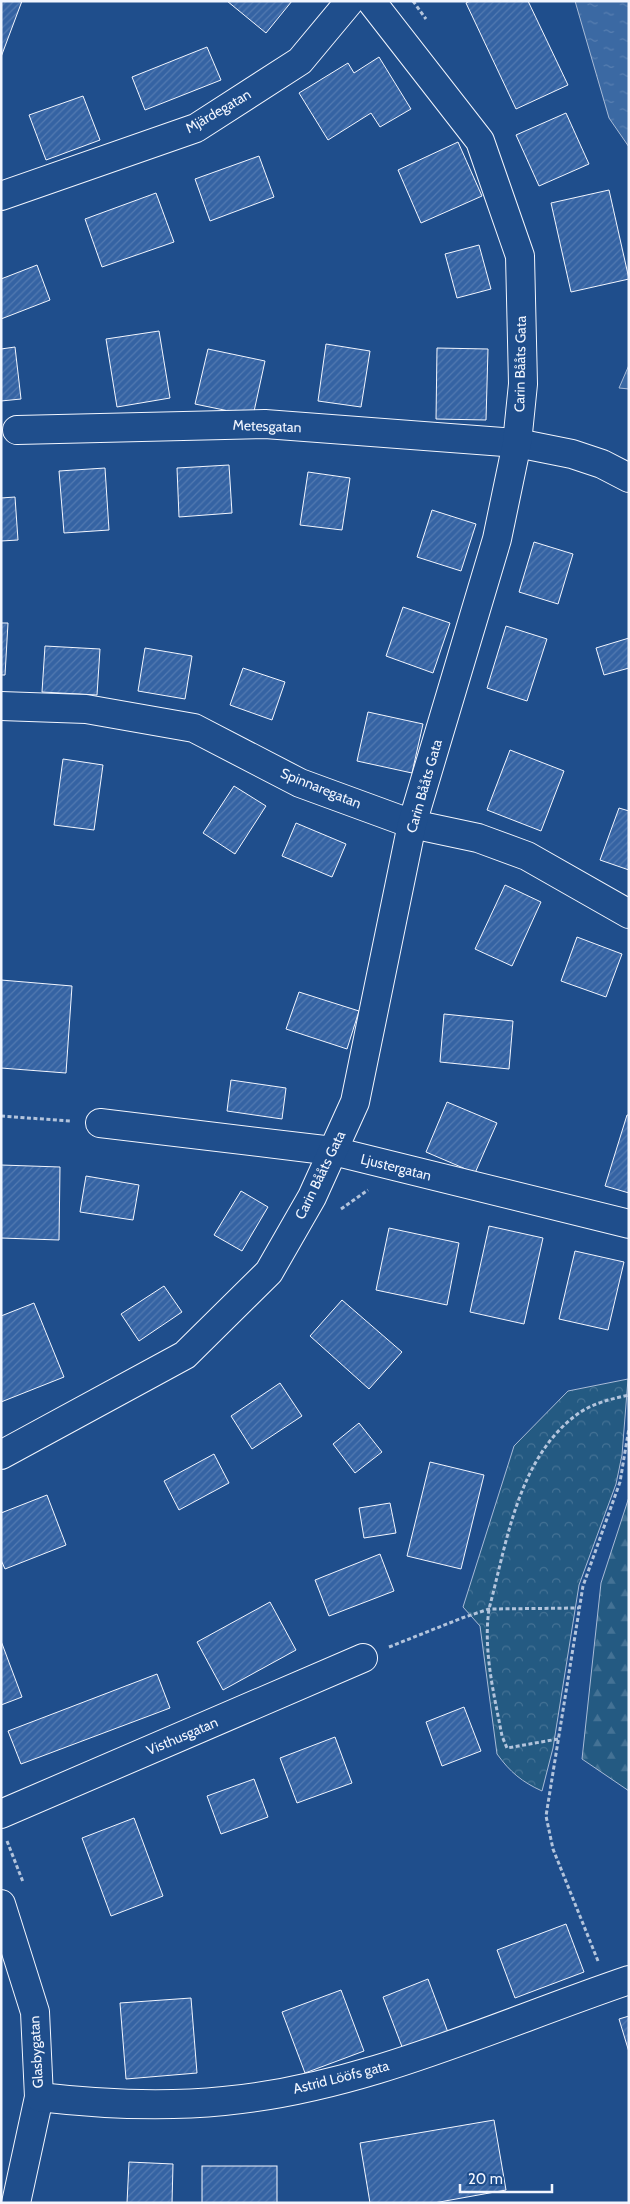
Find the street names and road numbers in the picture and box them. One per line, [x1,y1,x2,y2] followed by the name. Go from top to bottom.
[182,85,254,137] street label: Mjärdegatan
[510,315,530,412] street label: Carin Bååts Gata
[232,416,302,436] street label: Metesgatan
[402,737,446,835] street label: Carin Bååts Gata
[278,764,364,812] street label: Spinnaregatan
[291,1127,349,1222] street label: Carin Bååts Gata
[359,1150,433,1184] street label: Ljustergatan
[143,1713,221,1759] street label: Visthusgatan
[25,2015,47,2089] street label: Glasbygatan
[291,2056,391,2098] street label: Astrid Lööfs gata

